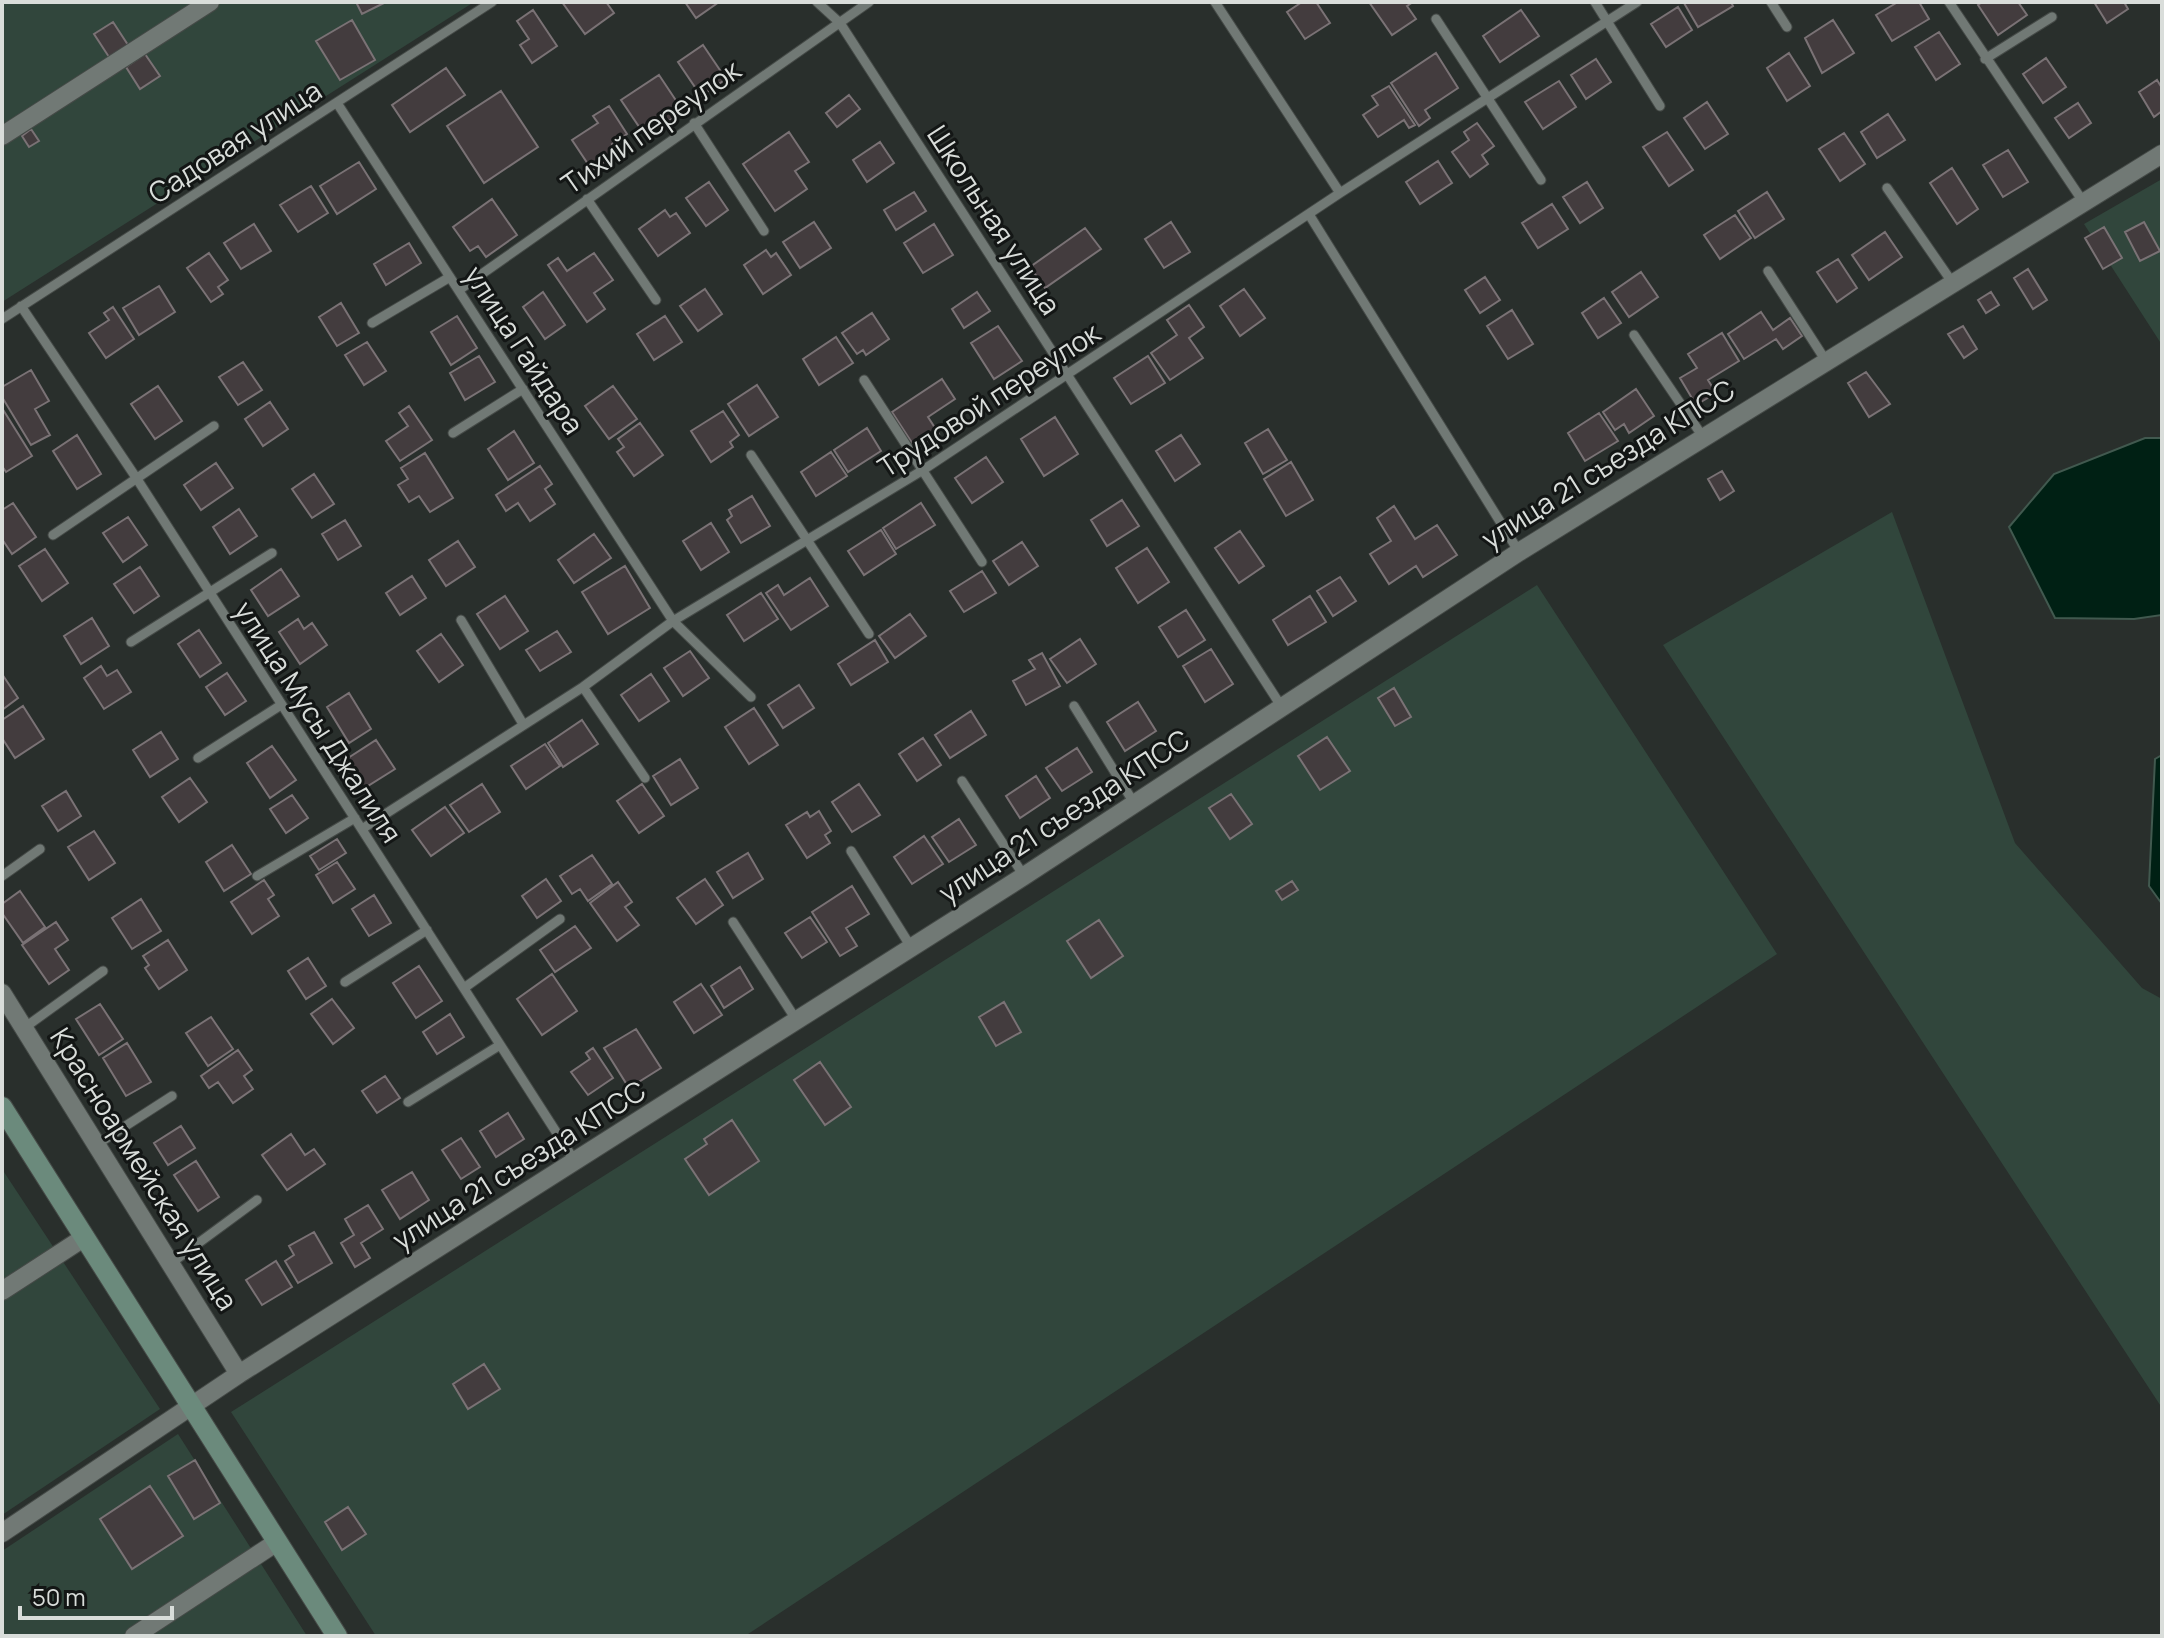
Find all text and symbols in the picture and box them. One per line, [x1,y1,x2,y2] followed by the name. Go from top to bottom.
[553,50,748,202] street label: Тихий переулок
[140,71,329,211] street label: Садовая улица
[919,117,1070,321] street label: Школьная улица
[456,258,593,441] street label: улица Гайдара
[870,312,1108,485] street label: Трудовой переулок
[1473,370,1741,557] street label: улица 21 съезда КПСС
[226,593,411,850] street label: улица Мусы Джалиля
[931,720,1196,911] street label: улица 21 съезда КПСС
[42,1020,247,1317] street label: Красноармейская улица
[384,1071,652,1258] street label: улица 21 съезда КПСС
[20,1570,172,1620] scale bar
[32,1580,86,1613] text: 50 m

